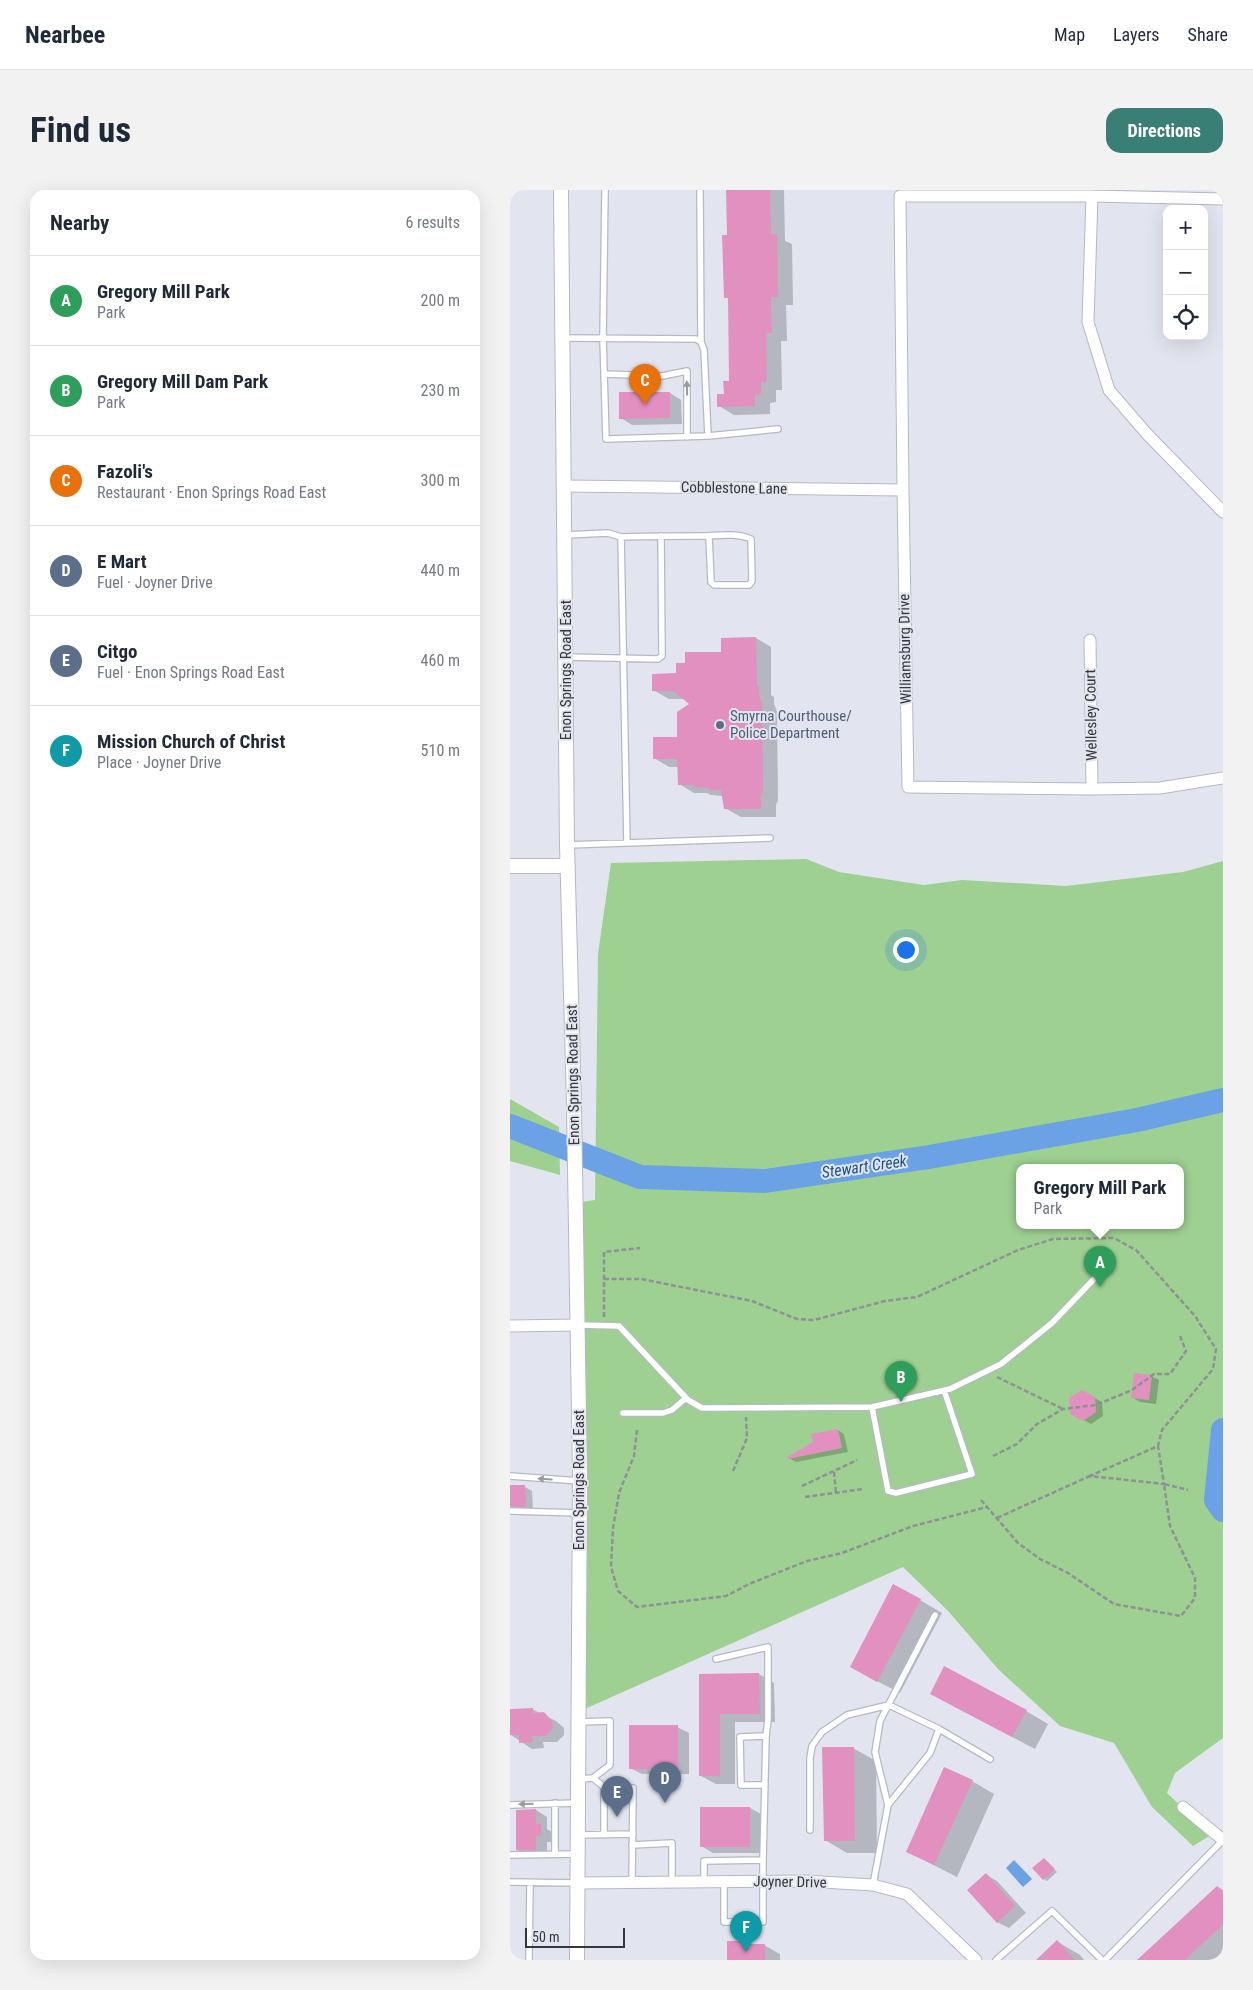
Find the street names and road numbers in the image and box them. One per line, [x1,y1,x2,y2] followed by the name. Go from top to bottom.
[681,478,787,498] street label: Cobblestone Lane
[895,594,915,704] street label: Williamsburg Drive
[557,600,575,740] street label: Enon Springs Road East
[1081,669,1101,761] street label: Wellesley Court
[563,1005,583,1145] street label: Enon Springs Road East
[570,1410,588,1550] street label: Enon Springs Road East
[753,1872,827,1892] street label: Joyner Drive

